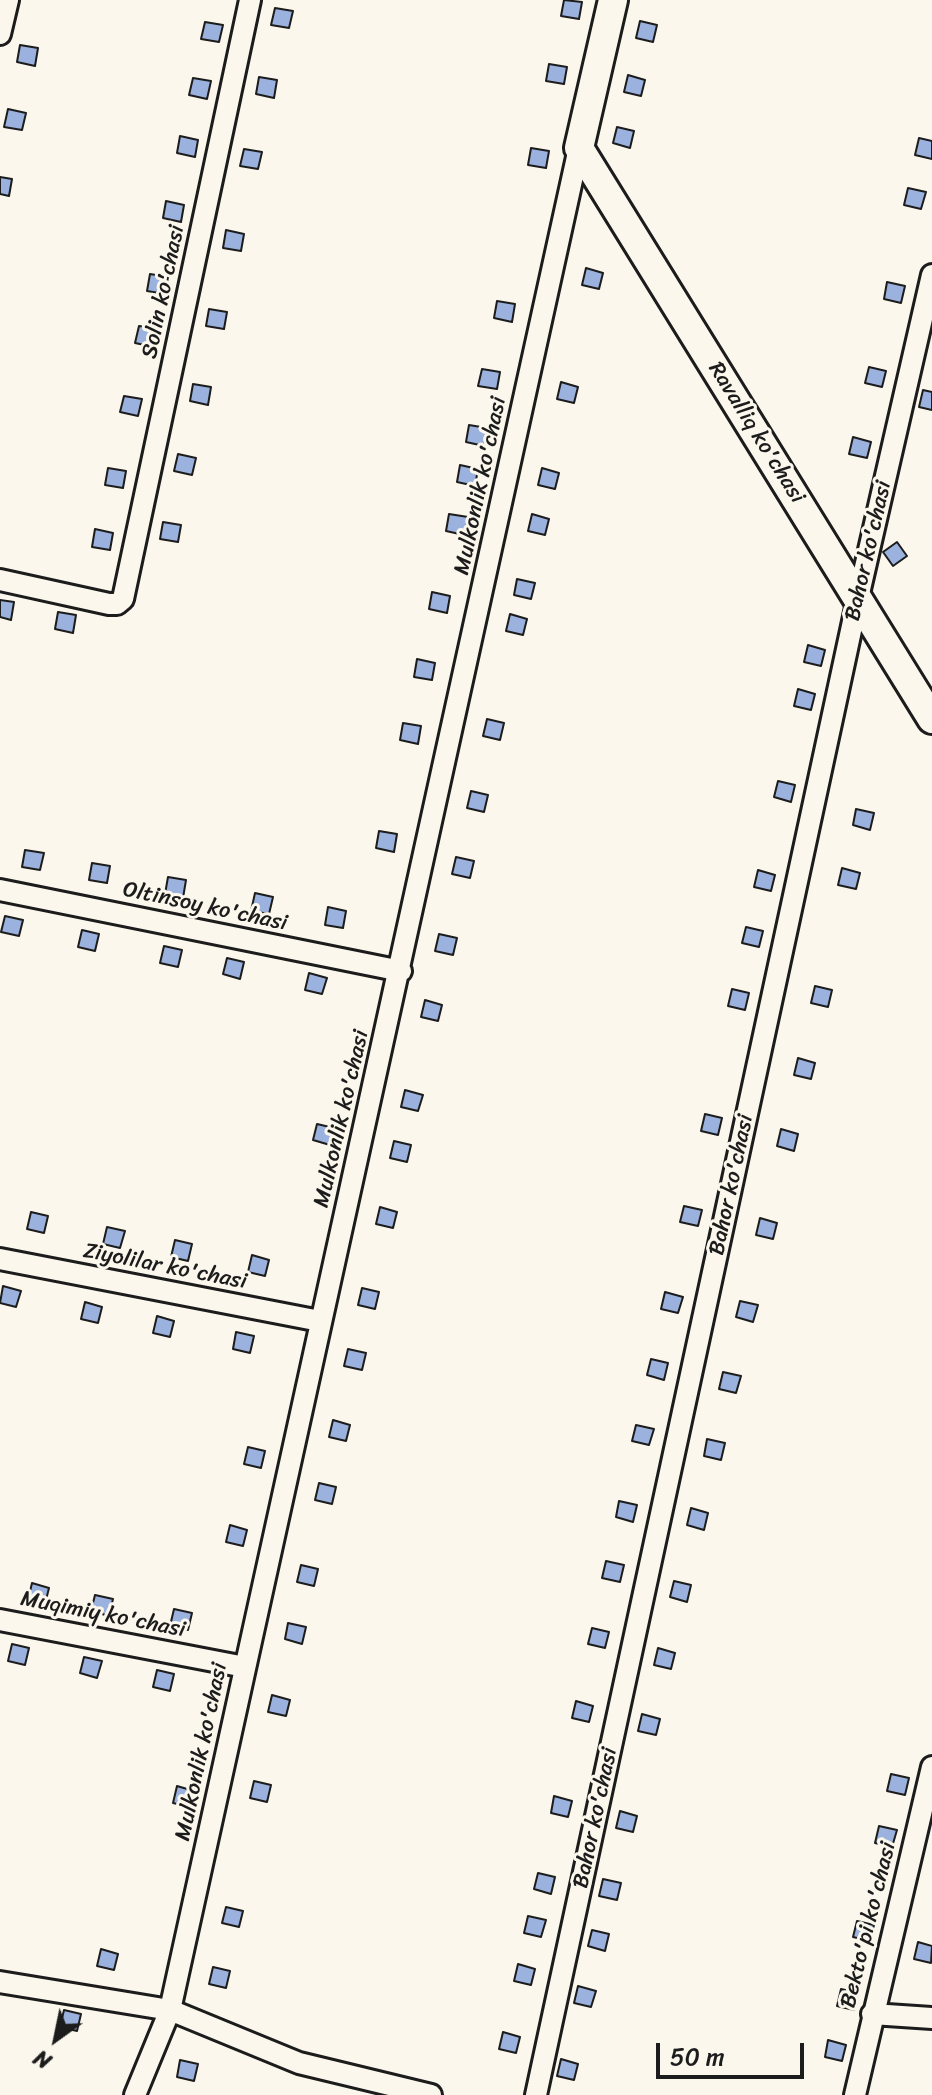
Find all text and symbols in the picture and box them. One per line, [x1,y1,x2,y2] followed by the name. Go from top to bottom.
[137,223,191,361] street label: Solin ko'chasi
[702,357,810,509] street label: Ravalliq ko'chasi
[449,395,513,577] street label: Mulkonlik ko'chasi
[840,478,898,624] street label: Bahor ko'chasi
[120,877,290,937] street label: Oltinsoy ko'chasi
[309,1028,375,1210] street label: Mulkonlik ko'chasi
[704,1112,760,1258] street label: Bahor ko'chasi
[81,1238,249,1296] street label: Ziyolilar ko'chasi
[18,1586,188,1644] street label: Muqimiy ko'chasi
[170,1661,234,1843] street label: Mulkonlik ko'chasi
[568,1745,624,1891] street label: Bahor ko'chasi
[836,1839,902,2011] street label: Bekto'pi ko'chasi
[16,1999,96,2079] north arrow
[660,2027,808,2077] scale bar
[670,2036,725,2078] text: 50 m
[26,2039,60,2080] text: N

